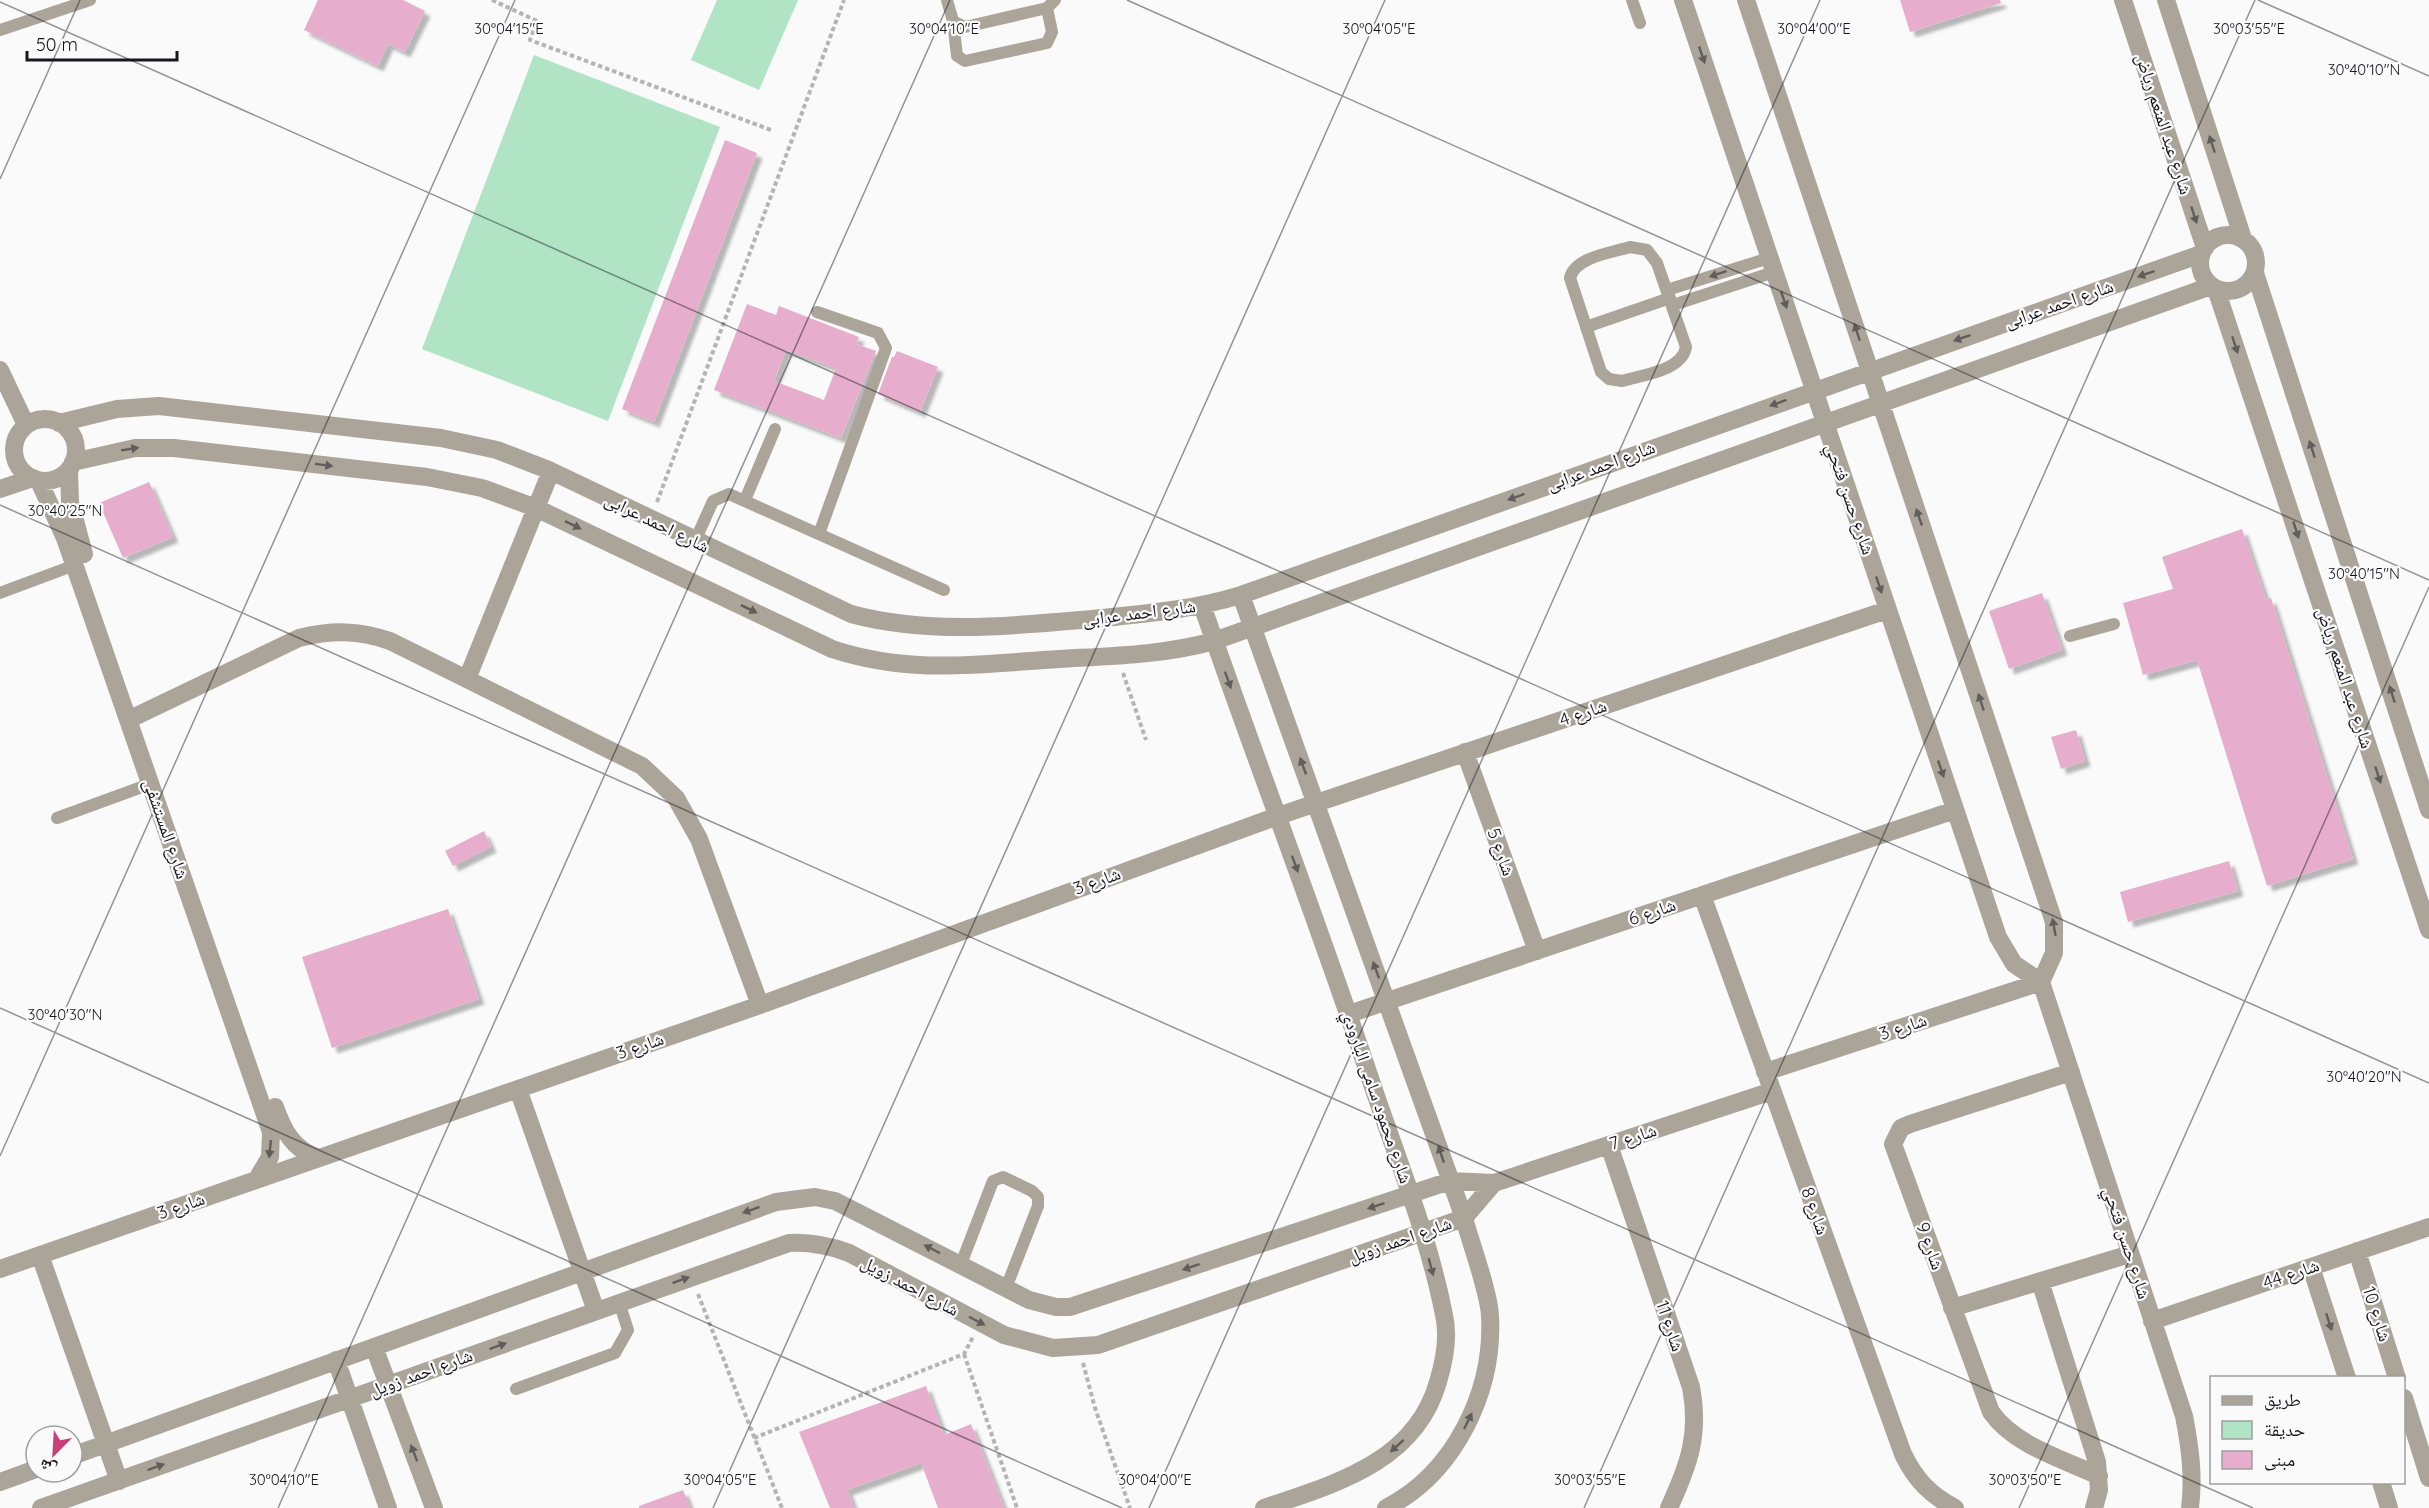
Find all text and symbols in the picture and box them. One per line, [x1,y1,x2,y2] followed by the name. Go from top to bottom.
[474,19,544,38] text: 30°04'15"E
[909,19,979,38] text: 30°04'10"E
[1343,19,1415,38] text: 30°04'05"E
[1777,19,1851,38] text: 30°04'00"E
[2213,19,2285,38] text: 30°03'55"E
[27,24,177,62] scale bar
[36,33,78,56] text: 50 m
[1697,47,1707,65] one-way arrow
[2130,50,2198,198] street label: شارع عبد المنعم رياض
[2328,60,2400,79] text: 30°40'10"N
[2207,135,2217,153] one-way arrow
[2190,206,2199,224] one-way arrow
[2137,269,2155,279] one-way arrow
[1709,270,1727,279] one-way arrow
[2001,274,2116,333] street label: شارع احمد عرابى
[1779,291,1789,309] one-way arrow
[1852,323,1861,341] one-way arrow
[1953,334,1971,344] one-way arrow
[2231,336,2240,354] one-way arrow
[1769,399,1787,409] one-way arrow
[1543,435,1658,496] street label: شارع احمد عرابى
[1817,440,1880,559] street label: شارع حسن فتحي
[2307,440,2316,458] one-way arrow
[121,445,140,454] one-way arrow
[314,461,333,470] one-way arrow
[601,487,713,558] street label: شارع احمد عرابى
[1506,492,1524,502] one-way arrow
[28,501,102,520] text: 30°40'25"N
[1914,508,1923,526] one-way arrow
[564,521,581,530] one-way arrow
[2292,521,2302,539] one-way arrow
[2328,564,2400,583] text: 30°40'15"N
[1875,576,1884,594] one-way arrow
[1081,594,1197,631] street label: شارع احمد عرابى
[2311,604,2379,752] street label: شارع عبد المنعم رياض
[740,605,757,614] one-way arrow
[1224,671,1234,689] one-way arrow
[2386,685,2396,703] one-way arrow
[1975,693,1985,711] one-way arrow
[1556,694,1610,731] street label: شارع 4
[1297,757,1307,775] one-way arrow
[1937,760,1946,778] one-way arrow
[2373,766,2383,784] one-way arrow
[139,776,194,882] street label: شارع المستشفى
[1482,825,1521,879] street label: شارع 5
[1290,855,1300,873] one-way arrow
[1070,861,1124,900] street label: شارع 3
[1625,893,1679,930] street label: شارع 6
[2050,917,2059,936] one-way arrow
[1370,960,1380,978] one-way arrow
[28,1005,102,1024] text: 30°40'30"N
[1334,1007,1418,1187] street label: شارع محمود سامى البارودي
[1876,1008,1929,1045] street label: شارع 3
[613,1027,667,1064] street label: شارع 3
[2326,1067,2402,1086] text: 30°40'20"N
[1606,1118,1659,1155] street label: شارع 7
[265,1140,275,1159] one-way arrow
[1435,1144,1445,1162] one-way arrow
[1796,1184,1835,1238] street label: شارع 8
[2095,1184,2156,1303] street label: شارع حسن فتحي
[154,1187,208,1224] street label: شارع 3
[1367,1201,1385,1211] one-way arrow
[742,1206,760,1216] one-way arrow
[1345,1211,1455,1268] street label: شارع احمد زويل
[1911,1219,1950,1273] street label: شارع 9
[924,1244,941,1254] one-way arrow
[857,1250,963,1321] street label: شارع احمد زويل
[2260,1253,2322,1294] street label: شارع 44
[1427,1258,1436,1276] one-way arrow
[1182,1263,1200,1273] one-way arrow
[673,1275,691,1285] one-way arrow
[2358,1283,2397,1344] street label: شارع 10
[1651,1297,1690,1354] street label: شارع 11
[2324,1313,2334,1331] one-way arrow
[969,1316,986,1326] one-way arrow
[489,1340,507,1350] one-way arrow
[366,1343,475,1402] street label: شارع احمد زويل
[2210,1376,2405,1484] legend
[2264,1388,2301,1411] text: طريق
[1463,1413,1473,1430] one-way arrow
[2264,1418,2305,1441] text: حديقة
[24,1424,84,1484] north arrow
[1390,1439,1405,1452] one-way arrow
[408,1444,418,1462] one-way arrow
[2264,1448,2295,1471] text: مبنى
[36,1455,60,1480] text: ش
[147,1462,165,1472] one-way arrow
[249,1470,319,1489] text: 30°04'10"E
[684,1470,756,1489] text: 30°04'05"E
[1118,1470,1192,1489] text: 30°04'00"E
[1554,1470,1626,1489] text: 30°03'55"E
[1989,1470,2061,1489] text: 30°03'50"E

